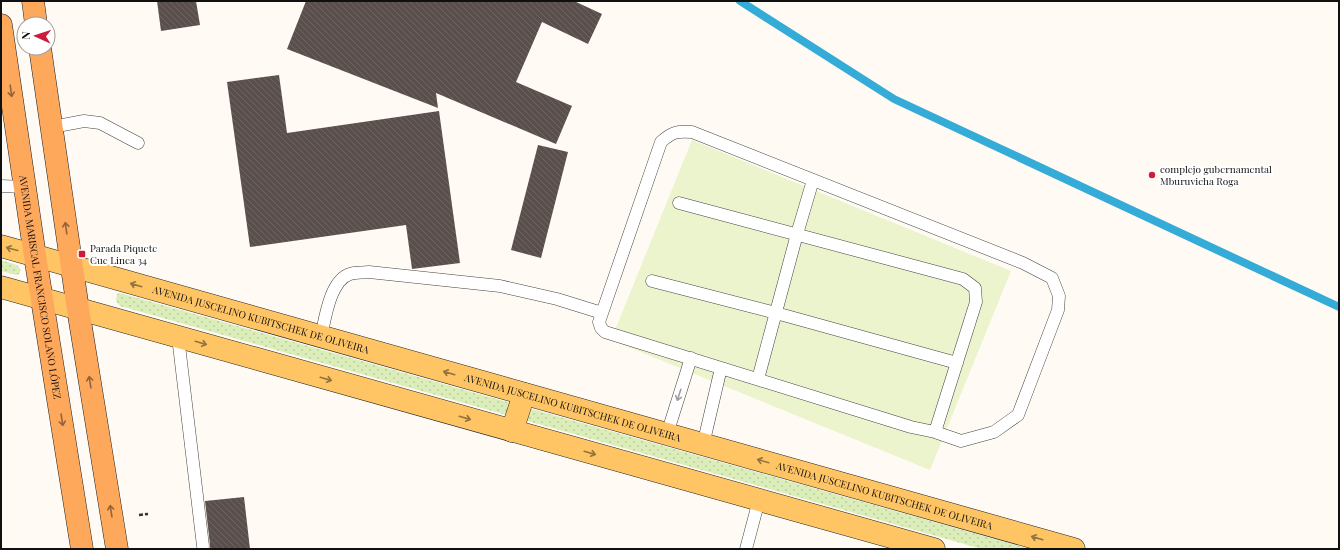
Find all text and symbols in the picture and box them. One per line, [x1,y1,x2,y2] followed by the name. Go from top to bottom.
[16,16,56,56] north arrow
[18,31,33,40] text: N
[7,84,15,97] one-way arrow
[1160,162,1272,188] place label: complejo gubernamental Mburuvicha Roga
[1147,170,1157,180] marker: complejo gubernamental Mburuvicha Roga
[16,173,65,400] street label: AVENIDA MARISCAL FRANCISCO SOLANO LÓPEZ
[62,222,70,235] one-way arrow
[90,241,157,267] place label: Parada Piquete Cue Linea 34
[6,245,19,253] one-way arrow
[77,249,87,259] marker: Parada Piquete Cue Linea 34
[129,280,142,288] one-way arrow
[150,282,371,357] street label: AVENIDA JUSCELINO KUBITSCHEK DE OLIVEIRA
[195,340,208,348] one-way arrow
[443,369,456,376] one-way arrow
[462,370,683,445] street label: AVENIDA JUSCELINO KUBITSCHEK DE OLIVEIRA
[86,376,94,389] one-way arrow
[320,376,333,383] one-way arrow
[675,388,682,401] one-way arrow
[58,413,66,426] one-way arrow
[458,415,471,422] one-way arrow
[584,450,597,457] one-way arrow
[757,457,770,465] one-way arrow
[774,458,995,533] street label: AVENIDA JUSCELINO KUBITSCHEK DE OLIVEIRA
[106,504,114,517] one-way arrow
[1030,534,1043,542] one-way arrow

